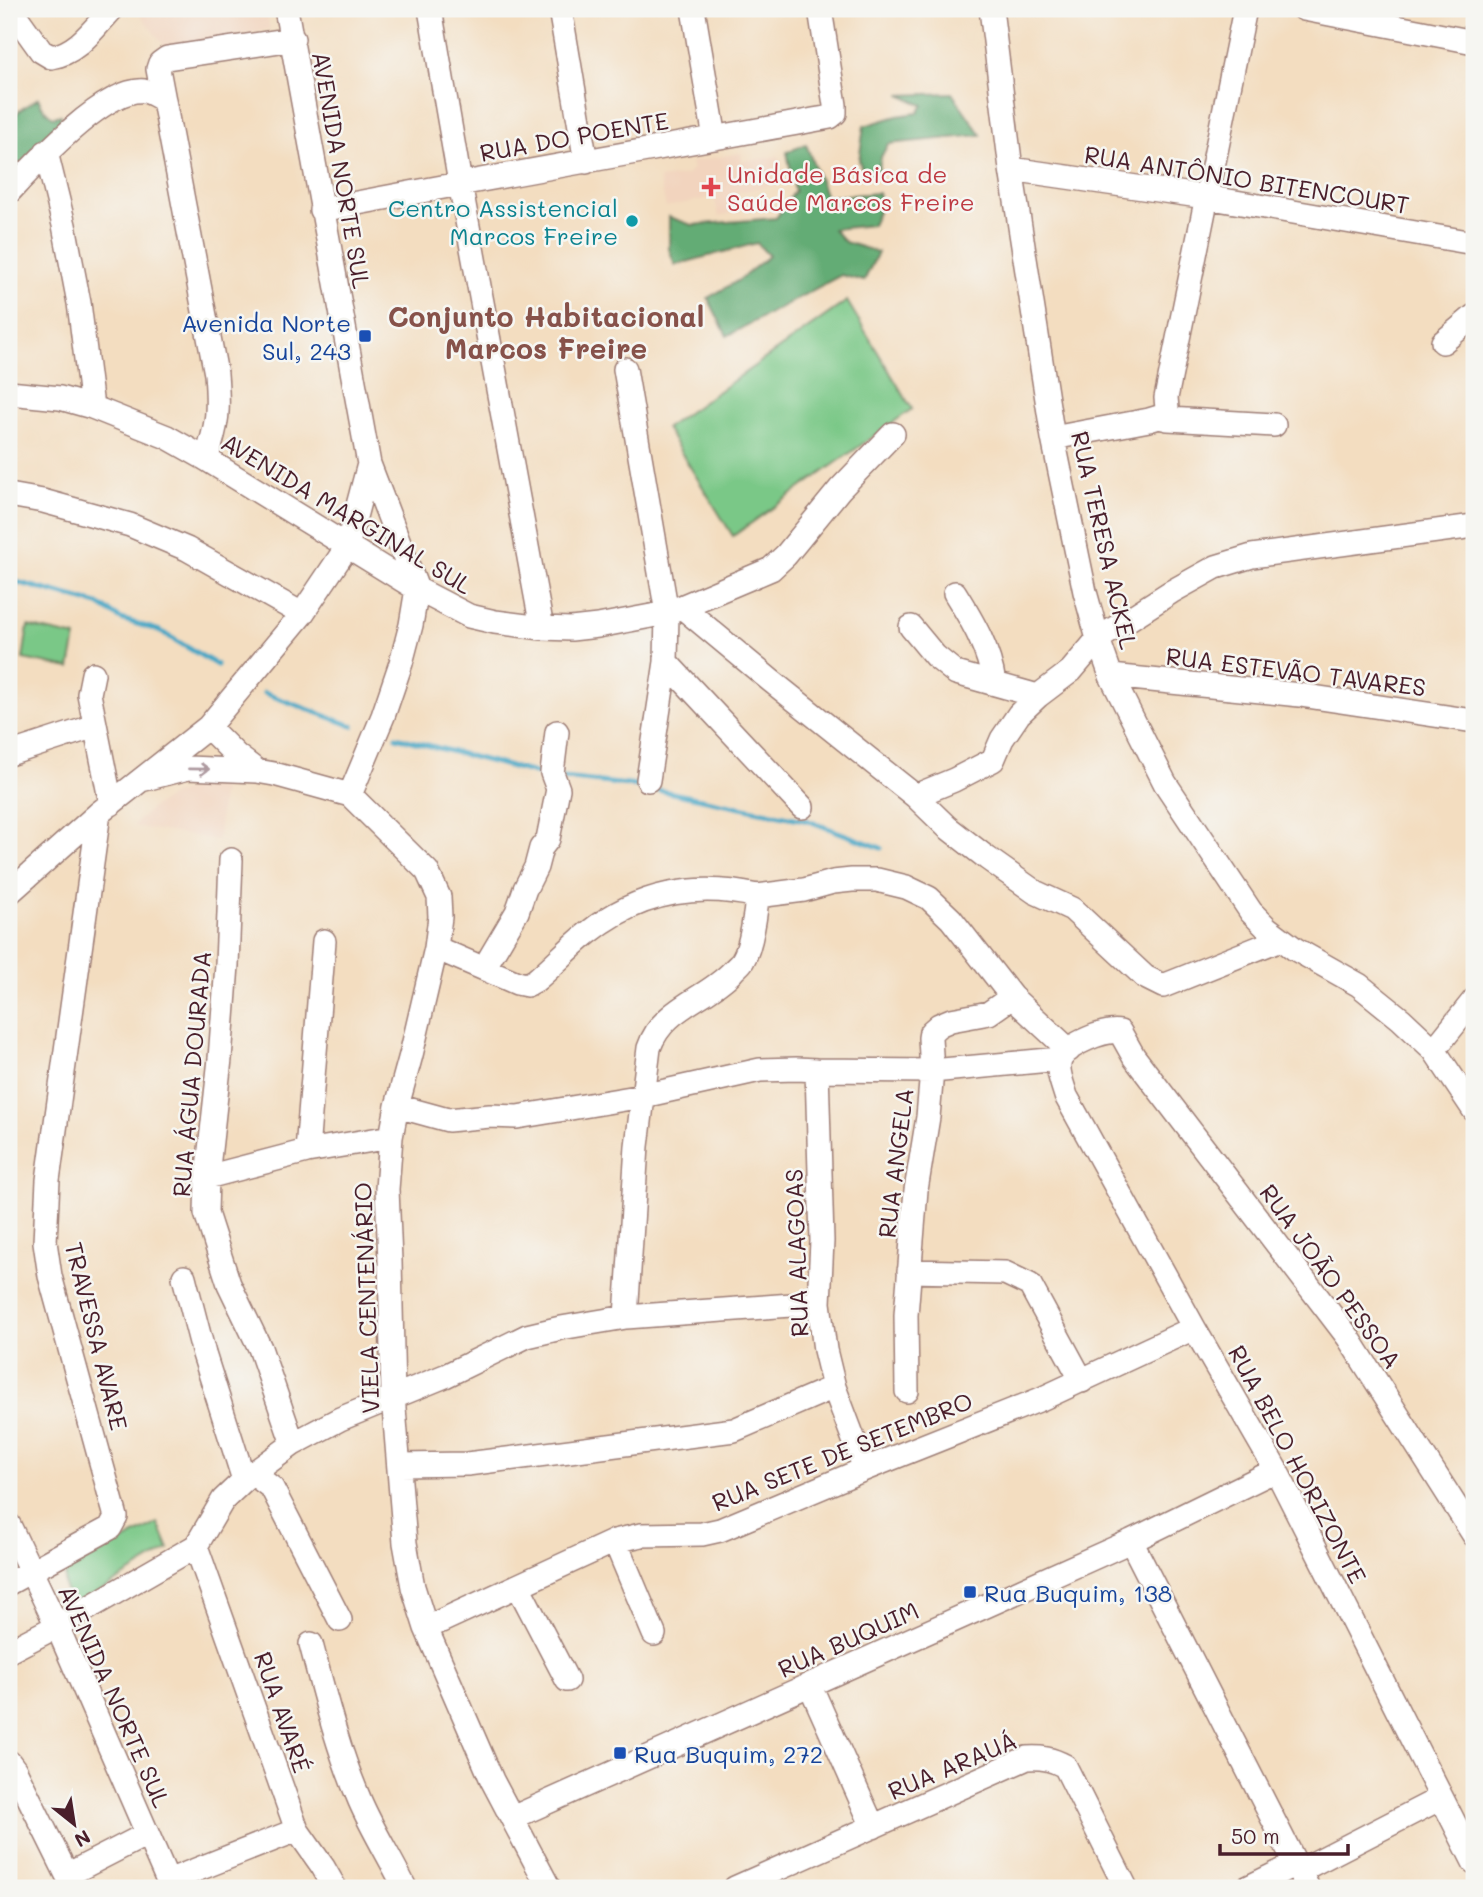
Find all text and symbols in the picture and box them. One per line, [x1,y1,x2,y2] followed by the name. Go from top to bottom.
[306,49,378,291] street label: AVENIDA NORTE SUL
[477,104,671,168] street label: RUA DO POENTE
[1082,138,1412,220] street label: RUA ANTÔNIO BITENCOURT
[727,158,975,217] place label: Unidade Básica de Saúde Marcos Freire
[701,177,721,197] marker: Unidade Básica de Saúde Marcos Freire
[388,192,618,251] place label: Centro Assistencial Marcos Freire
[624,213,640,229] marker: Centro Assistencial Marcos Freire
[388,298,704,366] district label: Conjunto Habitacional Marcos Freire
[181,307,351,366] place label: Avenida Norte Sul, 243
[357,328,373,344] marker: Avenida Norte Sul, 243
[216,426,478,600] street label: AVENIDA MARGINAL SUL
[1065,428,1145,652] street label: RUA TERESA ACKEL
[1164,640,1428,702] street label: RUA ESTEVÃO TAVARES
[187,762,210,776] one-way arrow
[165,950,217,1198] street label: RUA ÁGUA DOURADA
[870,1086,920,1240] street label: RUA ANGELA
[778,1168,814,1338] street label: RUA ALAGOAS
[1254,1177,1408,1375] street label: RUA JOÃO PESSOA
[346,1182,386,1414] street label: VIELA CENTENÁRIO
[59,1239,135,1433] street label: TRAVESSA AVARE
[1222,1339,1374,1589] street label: RUA BELO HORIZONTE
[707,1384,977,1518] street label: RUA SETE DE SETEMBRO
[984,1577,1172,1608] place label: Rua Buquim, 138
[52,1580,178,1812] street label: AVENIDA NORTE SUL
[962,1584,978,1600] marker: Rua Buquim, 138
[773,1594,923,1684] street label: RUA BUQUIM
[248,1647,318,1777] street label: RUA AVARÉ
[883,1724,1021,1806] street label: RUA ARAUÁ
[634,1738,823,1769] place label: Rua Buquim, 272
[612,1745,628,1761] marker: Rua Buquim, 272
[38,1788,108,1858] north arrow
[1220,1813,1348,1857] scale bar
[1231,1822,1280,1849] text: 50 m
[70,1825,95,1854] text: N

